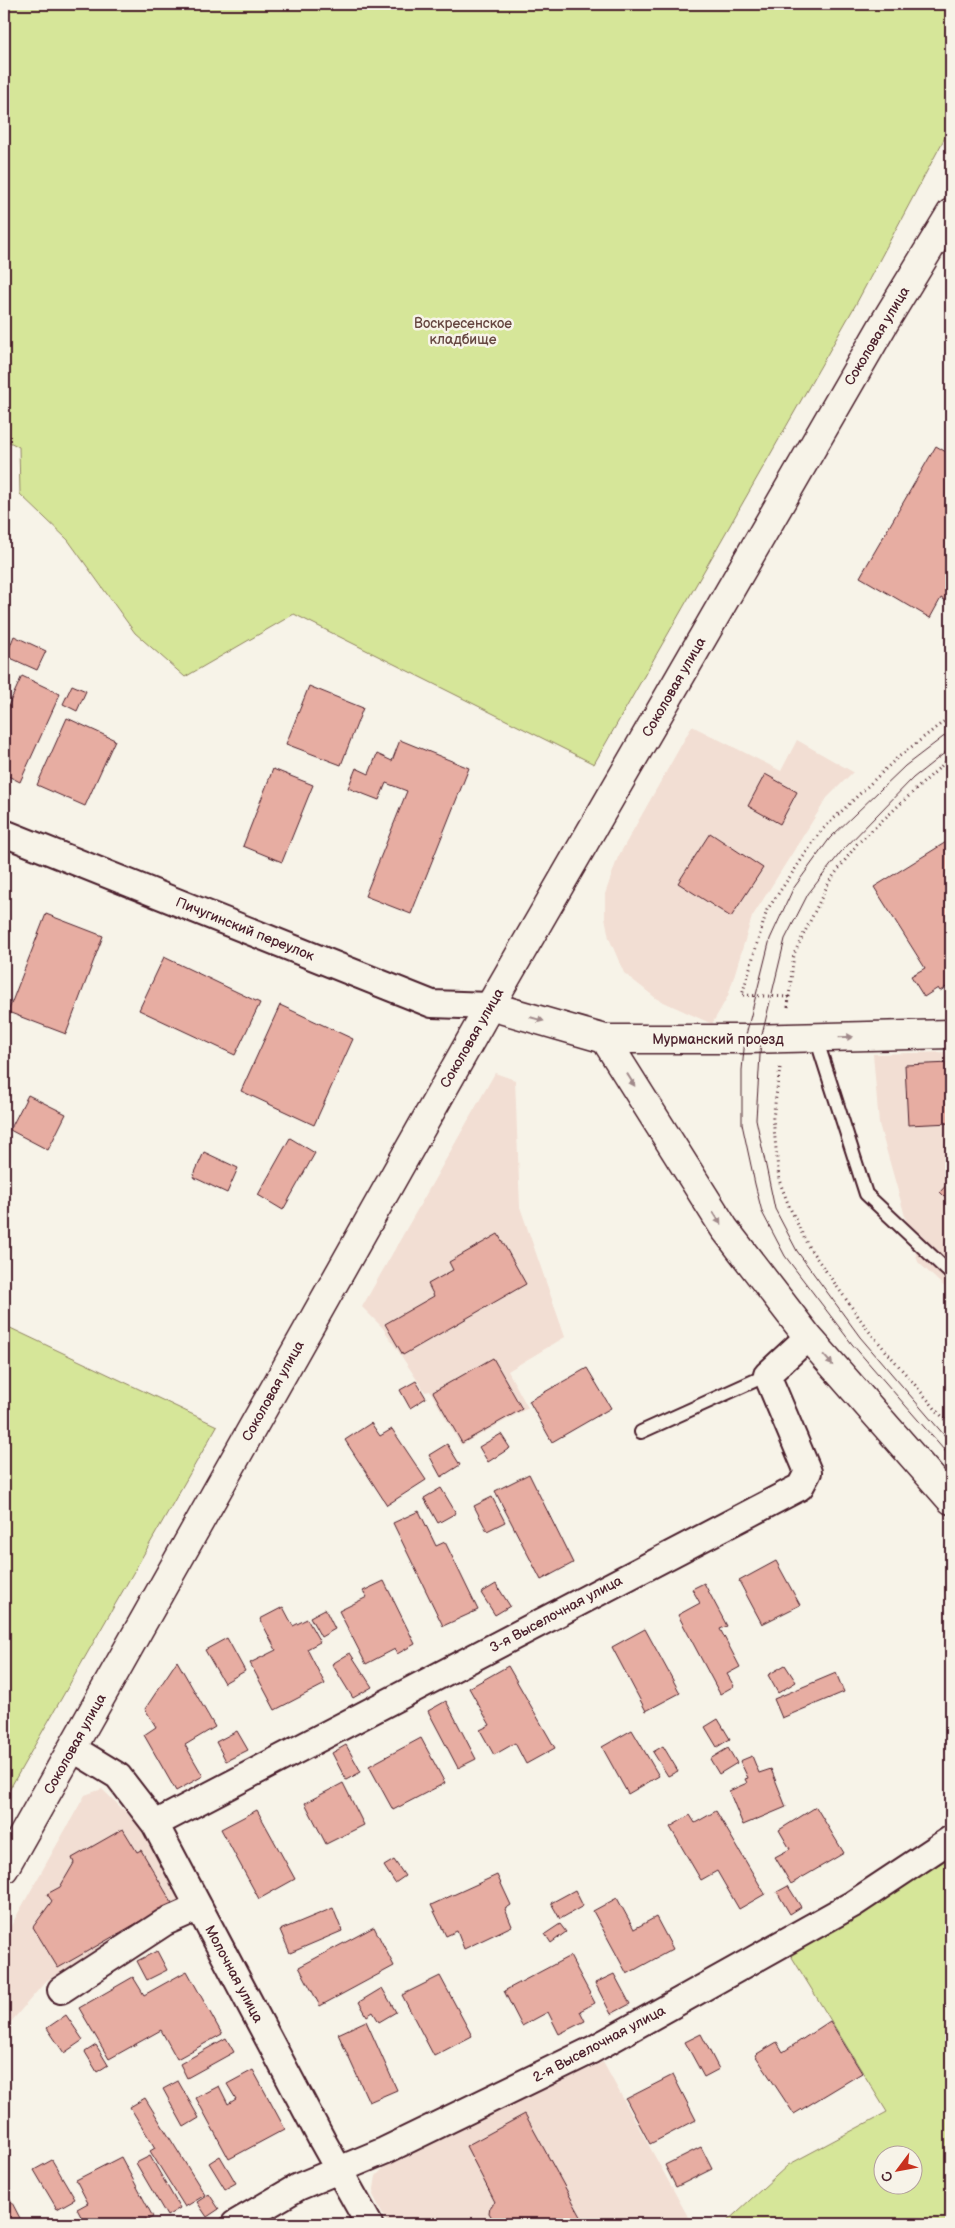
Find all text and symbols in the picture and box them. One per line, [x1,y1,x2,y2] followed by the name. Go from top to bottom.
[841,283,914,389] street label: Соколовая улица
[414,315,512,348] park label: Воскресенское кладбище
[639,633,710,740] street label: Соколовая улица
[173,893,317,965] street label: Пичугинский переулок
[437,984,508,1091] street label: Соколовая улица
[530,1016,545,1024] one-way arrow
[652,1031,784,1048] street label: Мурманский проезд
[839,1032,855,1040] one-way arrow
[626,1074,635,1087] one-way arrow
[713,1211,722,1224] one-way arrow
[238,1337,308,1444] street label: Соколовая улица
[822,1353,834,1365] one-way arrow
[487,1571,626,1656] street label: 3-я Выселочная улица
[40,1690,110,1797] street label: Соколовая улица
[201,1922,267,2026] street label: Молочная улица
[530,2002,669,2086] street label: 2-я Выселочная улица
[872,2146,922,2196] north arrow
[877,2168,897,2185] text: С

